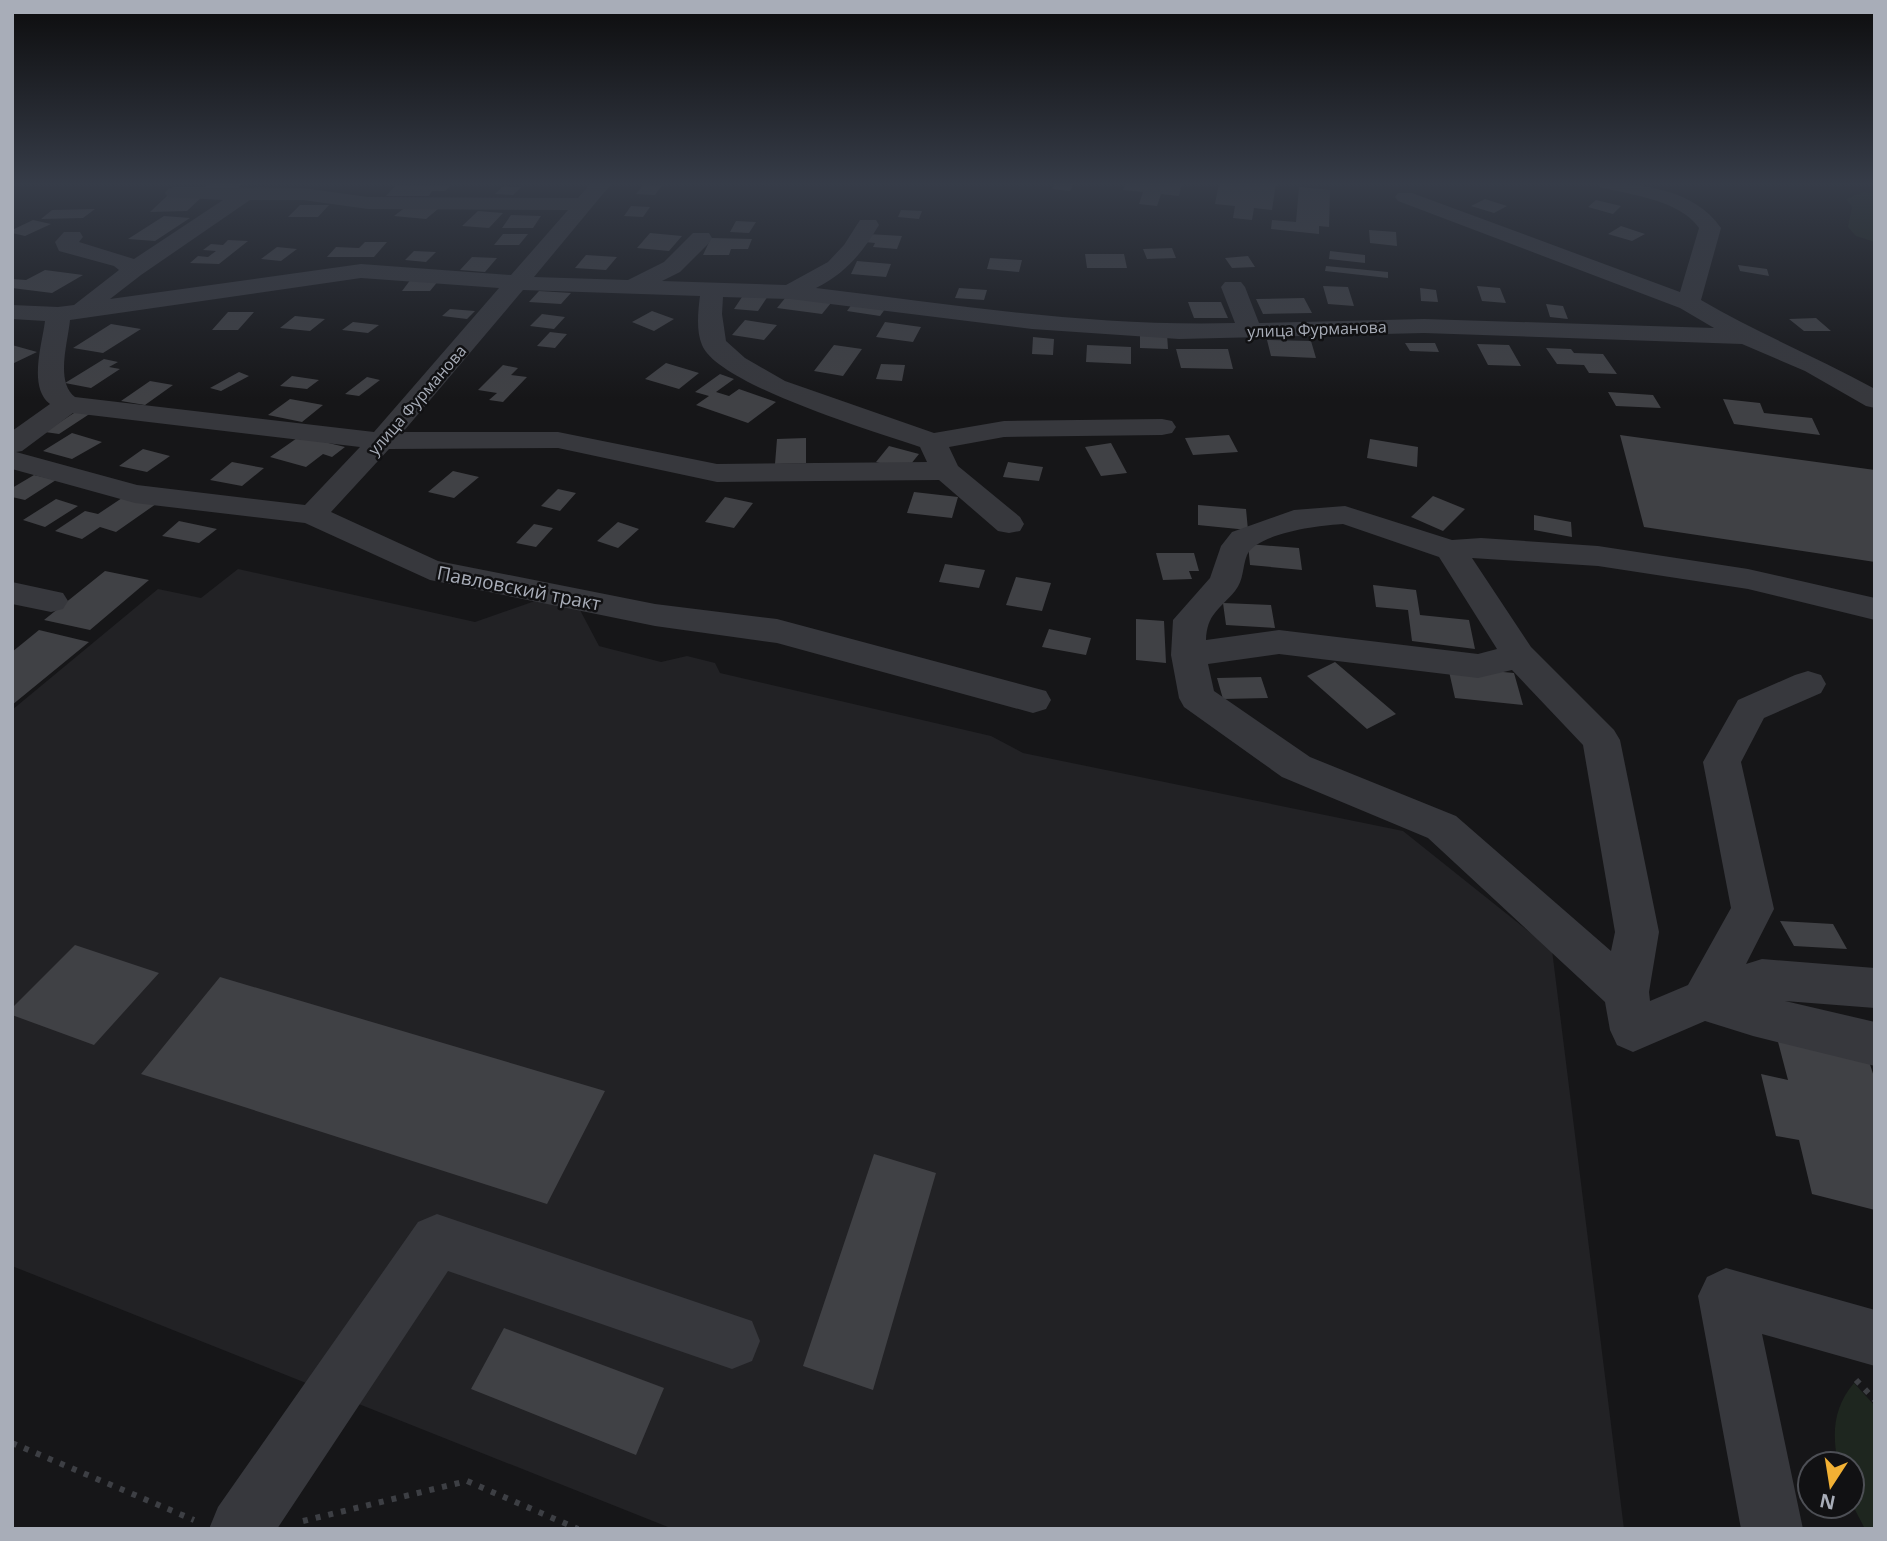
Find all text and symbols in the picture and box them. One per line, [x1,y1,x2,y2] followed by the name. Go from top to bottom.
[1247,316,1387,342] street label: улица Фурманова
[363,340,471,460] street label: улица Фурманова
[435,559,603,617] street label: Павловский тракт
[1796,1450,1866,1520] north arrow
[1817,1487,1838,1516] text: N

